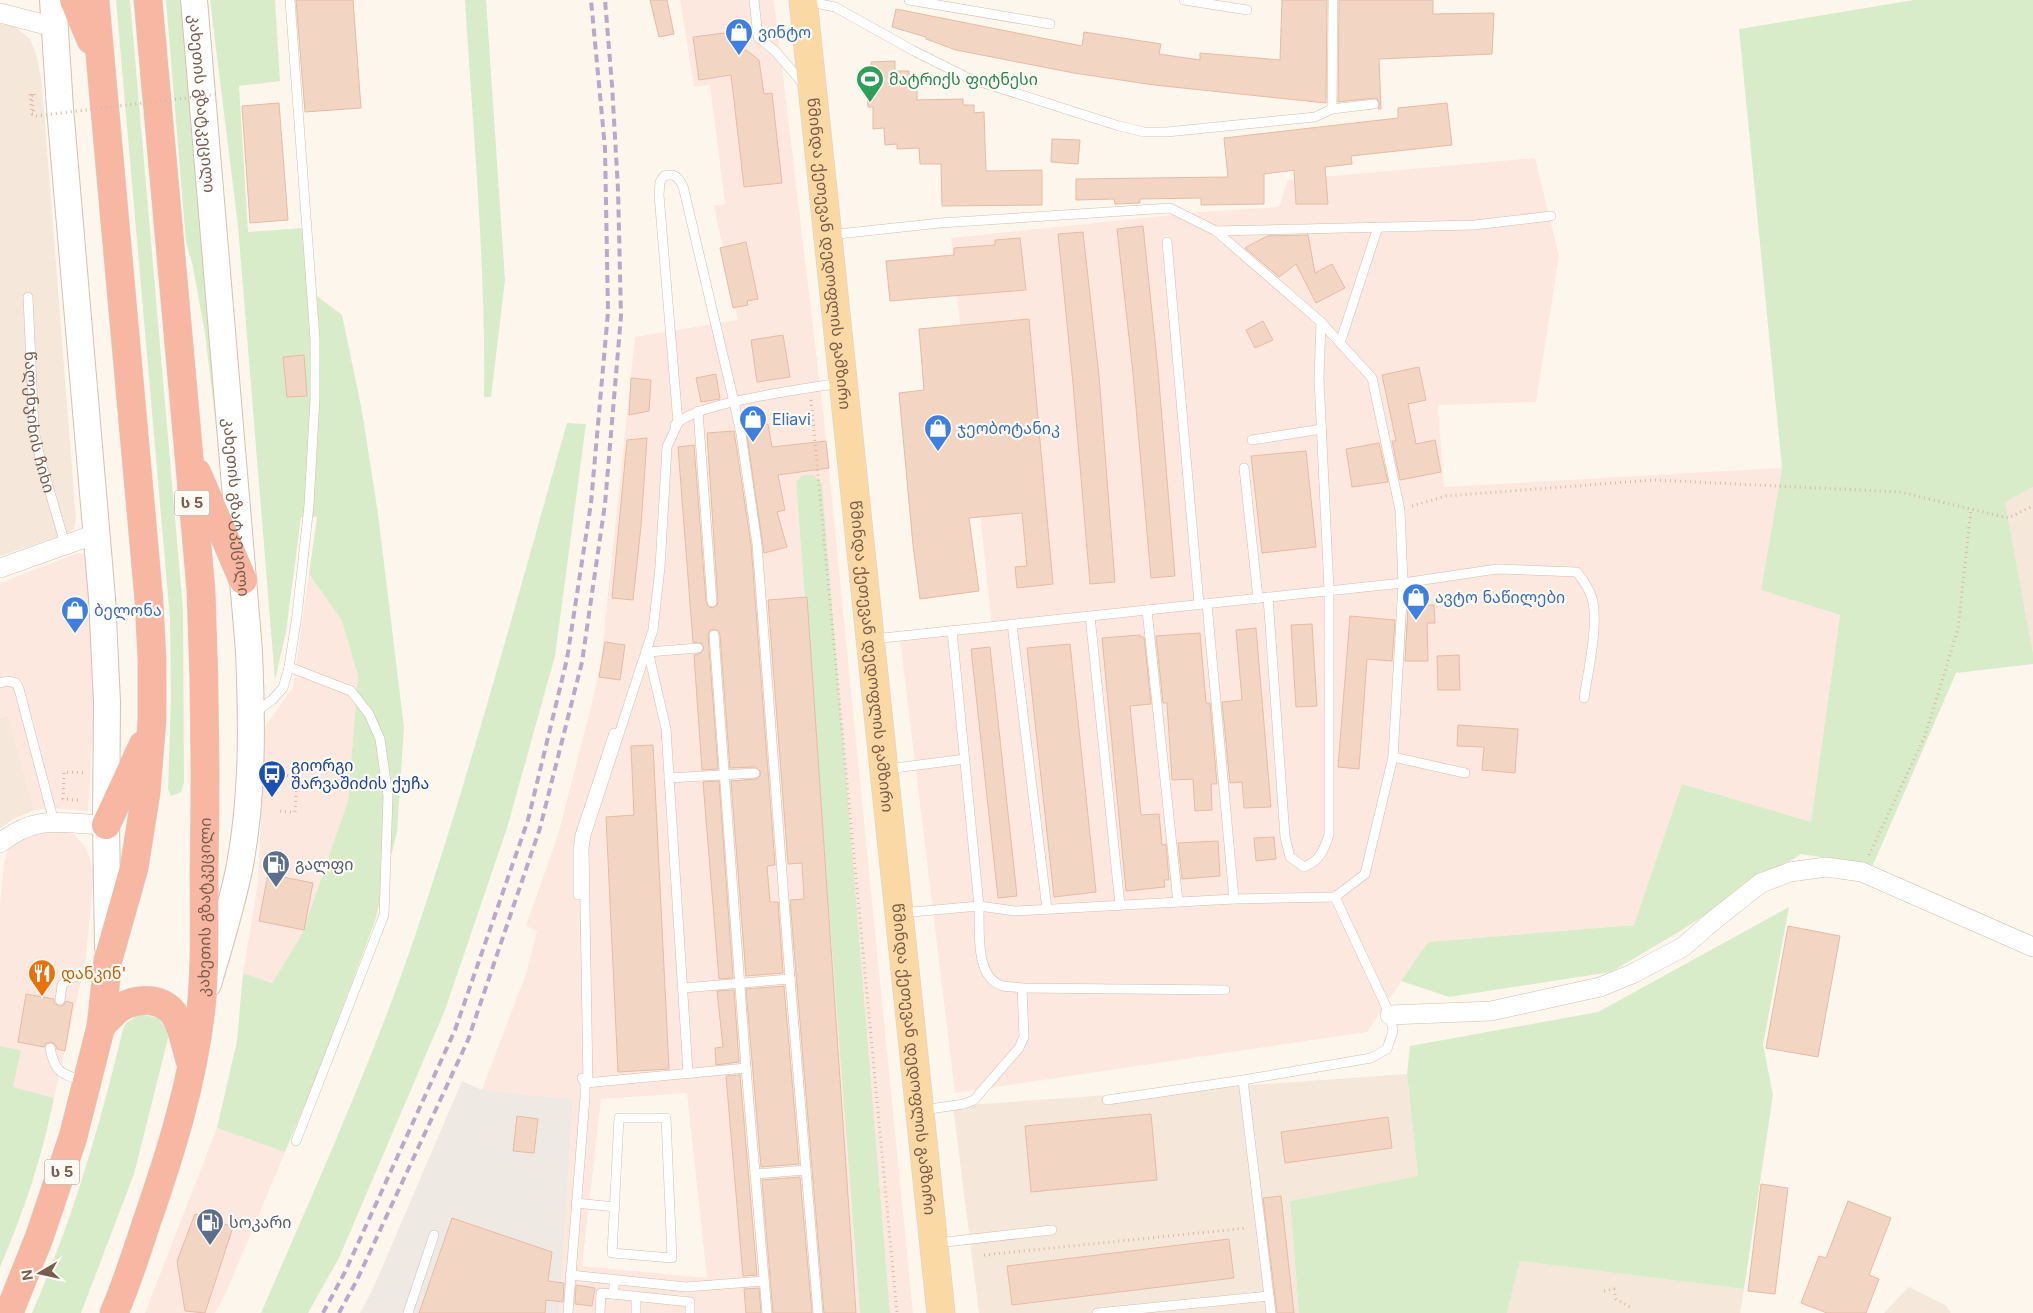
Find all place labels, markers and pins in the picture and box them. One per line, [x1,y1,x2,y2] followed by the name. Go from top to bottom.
[724,17,754,56] shop icon: ვინტო
[758,22,811,42] place label: ვინტო
[855,64,885,103] sports icon: მატრიქს ფიტნესი
[889,69,1038,89] place label: მატრიქს ფიტნესი
[738,404,768,443] shop icon: Eliavi
[772,409,811,429] place label: Eliavi
[923,413,953,452] shop icon: ჯეობოტანიკ
[957,418,1060,438] place label: ჯეობოტანიკ
[1401,582,1431,621] shop icon: ავტო ნაწილები
[1435,587,1565,608] place label: ავტო ნაწილები
[60,595,90,634] shop icon: ბელონა
[94,600,162,621] place label: ბელონა
[291,755,429,793] place label: გიორგი შარვაშიძის ქუჩა
[257,759,287,798] bus stop icon: გიორგი შარვაშიძის ქუჩა
[261,849,291,888] fuel station icon: გალფი
[295,854,353,875] place label: გალფი
[27,958,57,997] restaurant icon: დანკინ'
[61,963,126,984] place label: დანკინ'
[195,1207,225,1246] fuel station icon: სოკარი
[229,1212,291,1232] place label: სოკარი

